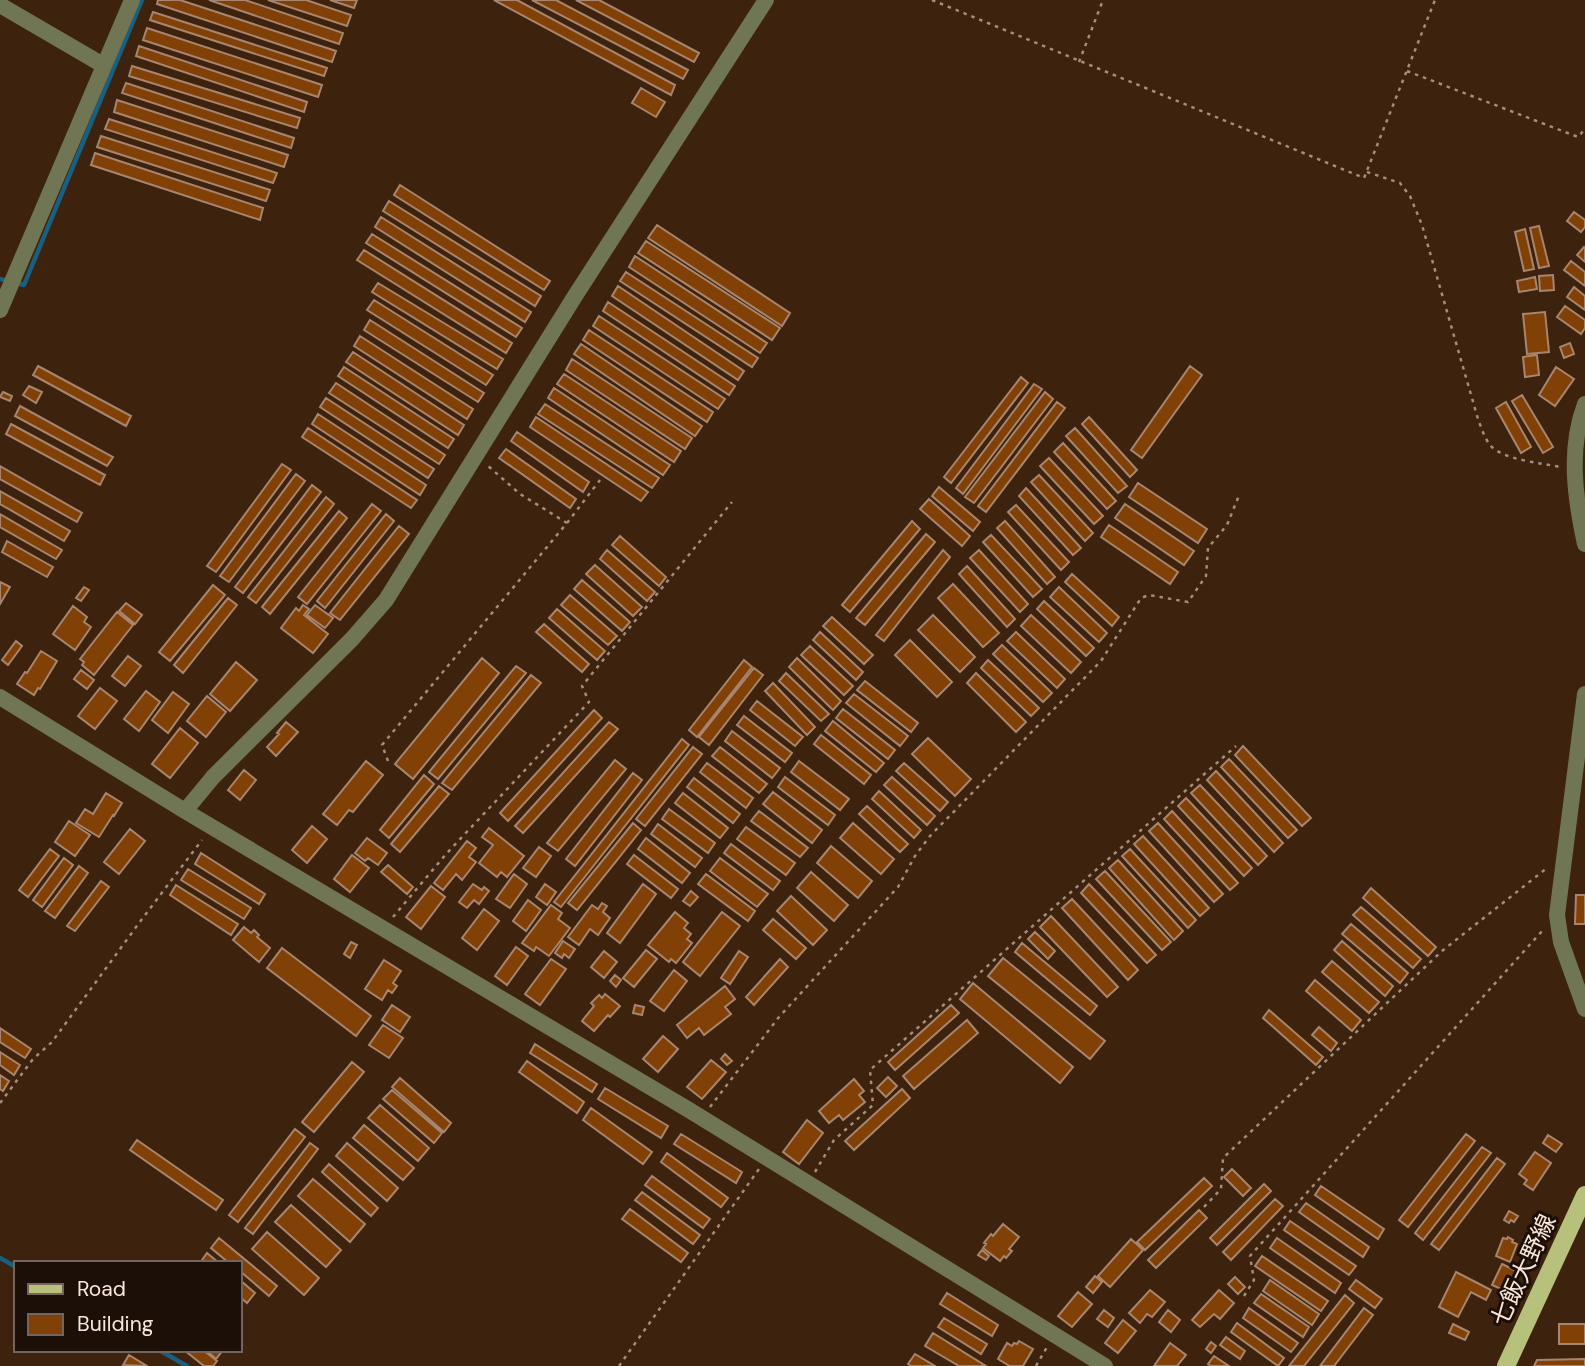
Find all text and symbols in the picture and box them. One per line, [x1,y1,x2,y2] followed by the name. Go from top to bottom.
[1484,1209,1562,1331] street label: 七飯大野線
[14,1261,242,1352] legend
[77,1275,126,1303] text: Road
[77,1310,154,1338] text: Building

